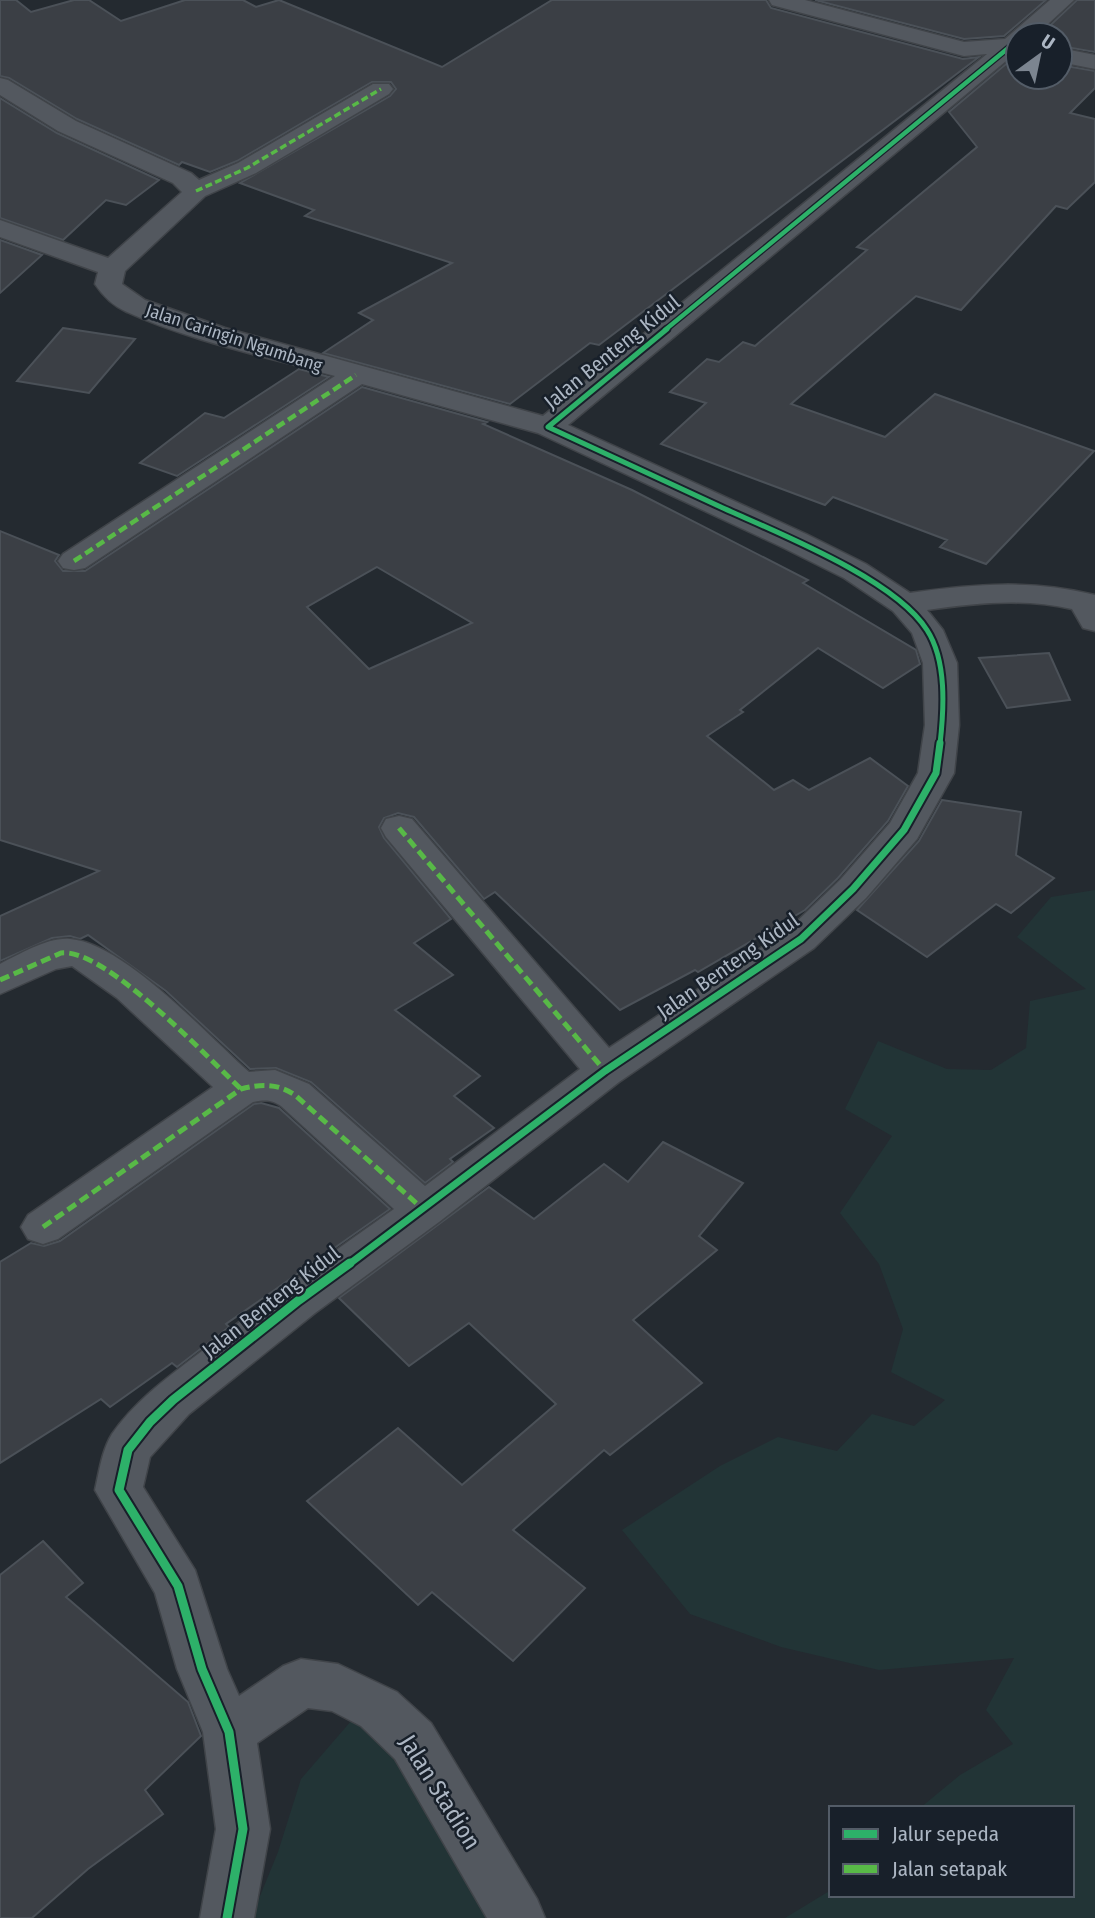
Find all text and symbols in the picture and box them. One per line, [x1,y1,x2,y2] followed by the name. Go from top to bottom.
[1004,21,1074,91] north arrow
[1037,29,1059,55] text: U
[539,289,686,415] street label: Jalan Benteng Kidul
[143,299,325,377] street label: Jalan Caringin Ngumbang
[652,907,804,1025] street label: Jalan Benteng Kidul
[197,1240,345,1364] street label: Jalan Benteng Kidul
[394,1730,486,1854] street label: Jalan Stadion
[829,1806,1074,1897] legend
[892,1821,999,1847] text: Jalur sepeda
[892,1856,1007,1882] text: Jalan setapak

